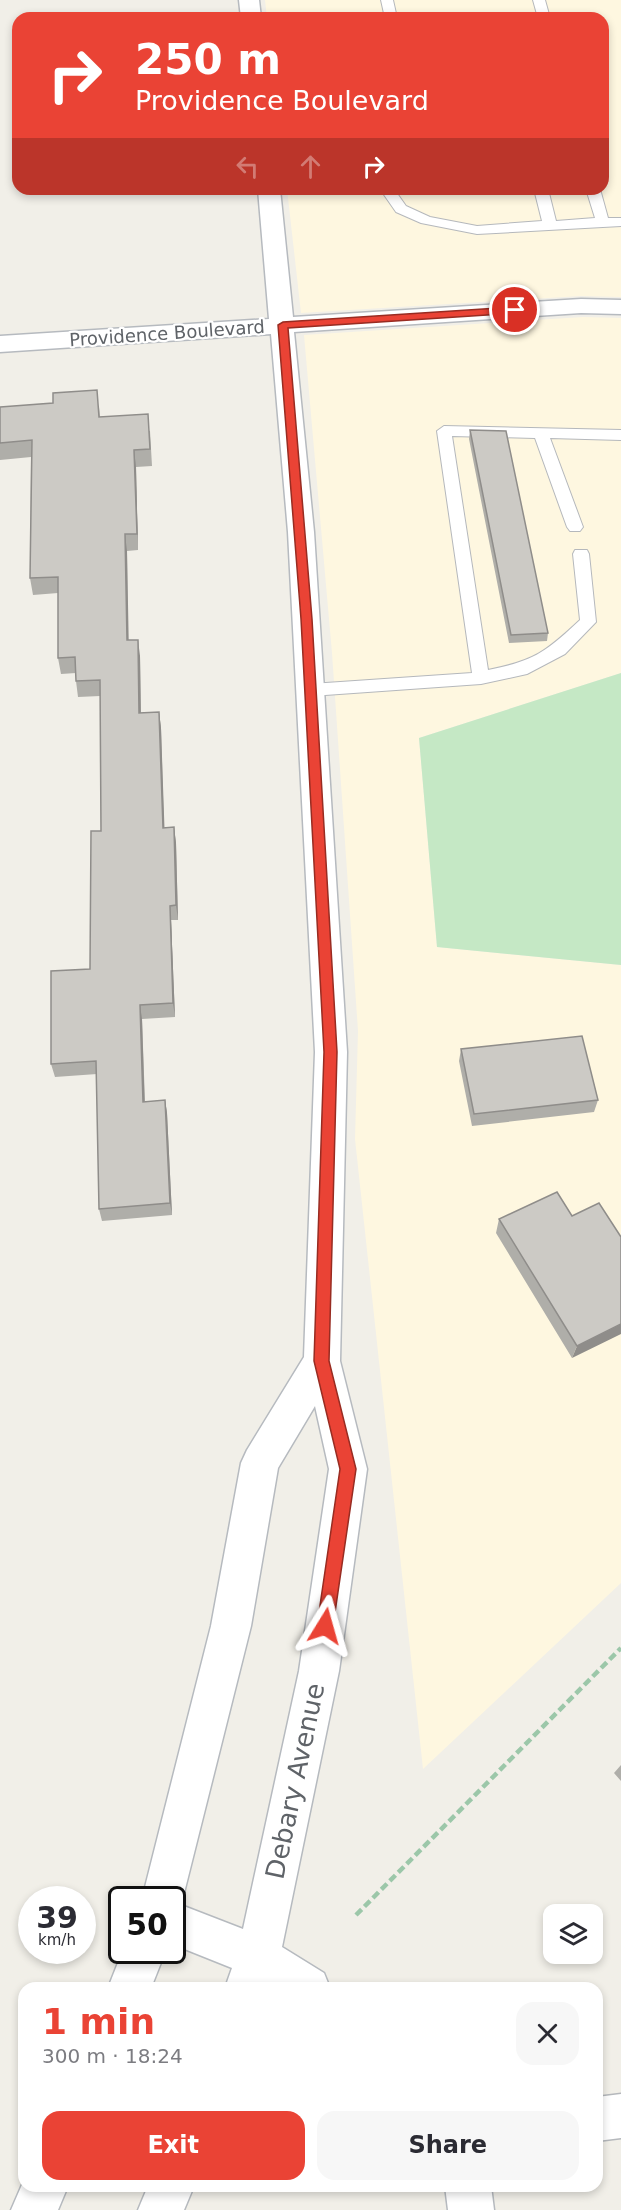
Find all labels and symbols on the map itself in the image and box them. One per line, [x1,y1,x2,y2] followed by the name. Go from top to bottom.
[489,284,540,335] pin
[69,316,265,350] street label: Providence Boulevard
[293,1594,357,1658] position arrow
[260,1680,330,1882] street label: Debary Avenue
[108,1886,186,1964] speed limit sign: 50

